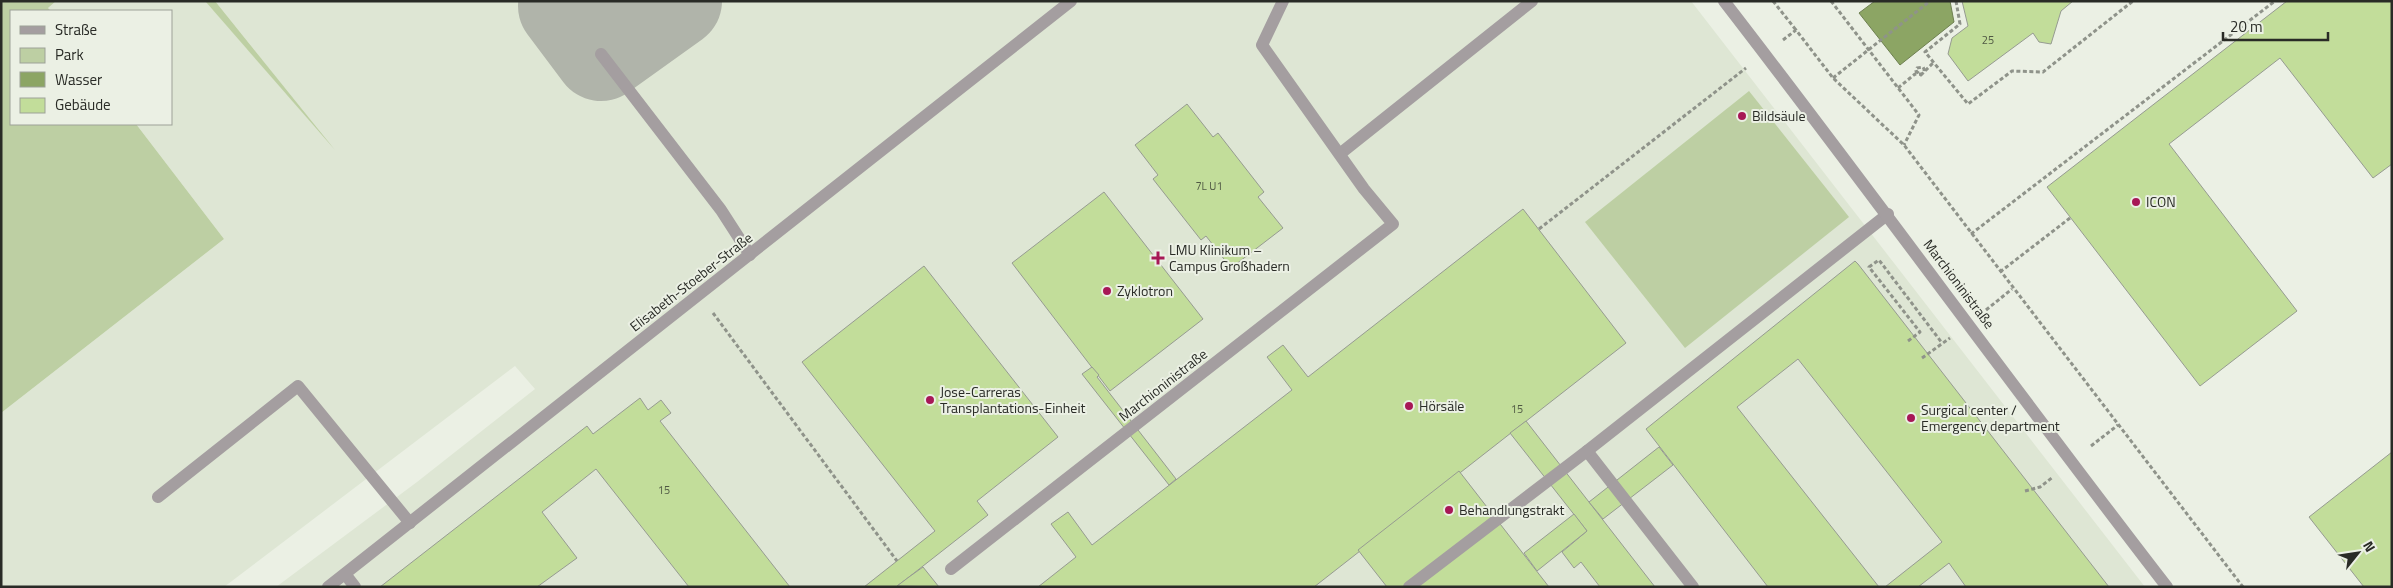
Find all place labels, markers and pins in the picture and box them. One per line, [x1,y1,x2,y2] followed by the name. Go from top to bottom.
[1752,105,1806,126] place label: Bildsäule
[1736,110,1748,122] marker: Bildsäule
[2146,191,2176,212] place label: ICON
[2130,196,2142,208] marker: ICON
[1169,239,1290,276] place label: LMU Klinikum – Campus Großhadern
[1151,251,1165,265] marker: LMU Klinikum – Campus Großhadern
[1117,280,1173,301] place label: Zyklotron
[1101,285,1113,297] marker: Zyklotron
[940,381,1085,418] place label: Jose-Carreras Transplantations-Einheit
[924,394,936,406] marker: Jose-Carreras Transplantations-Einheit
[1419,395,1464,416] place label: Hörsäle
[1921,399,2060,436] place label: Surgical center / Emergency department
[1403,400,1415,412] marker: Hörsäle
[1905,412,1917,424] marker: Surgical center / Emergency department
[1459,499,1565,520] place label: Behandlungstrakt
[1443,504,1455,516] marker: Behandlungstrakt

